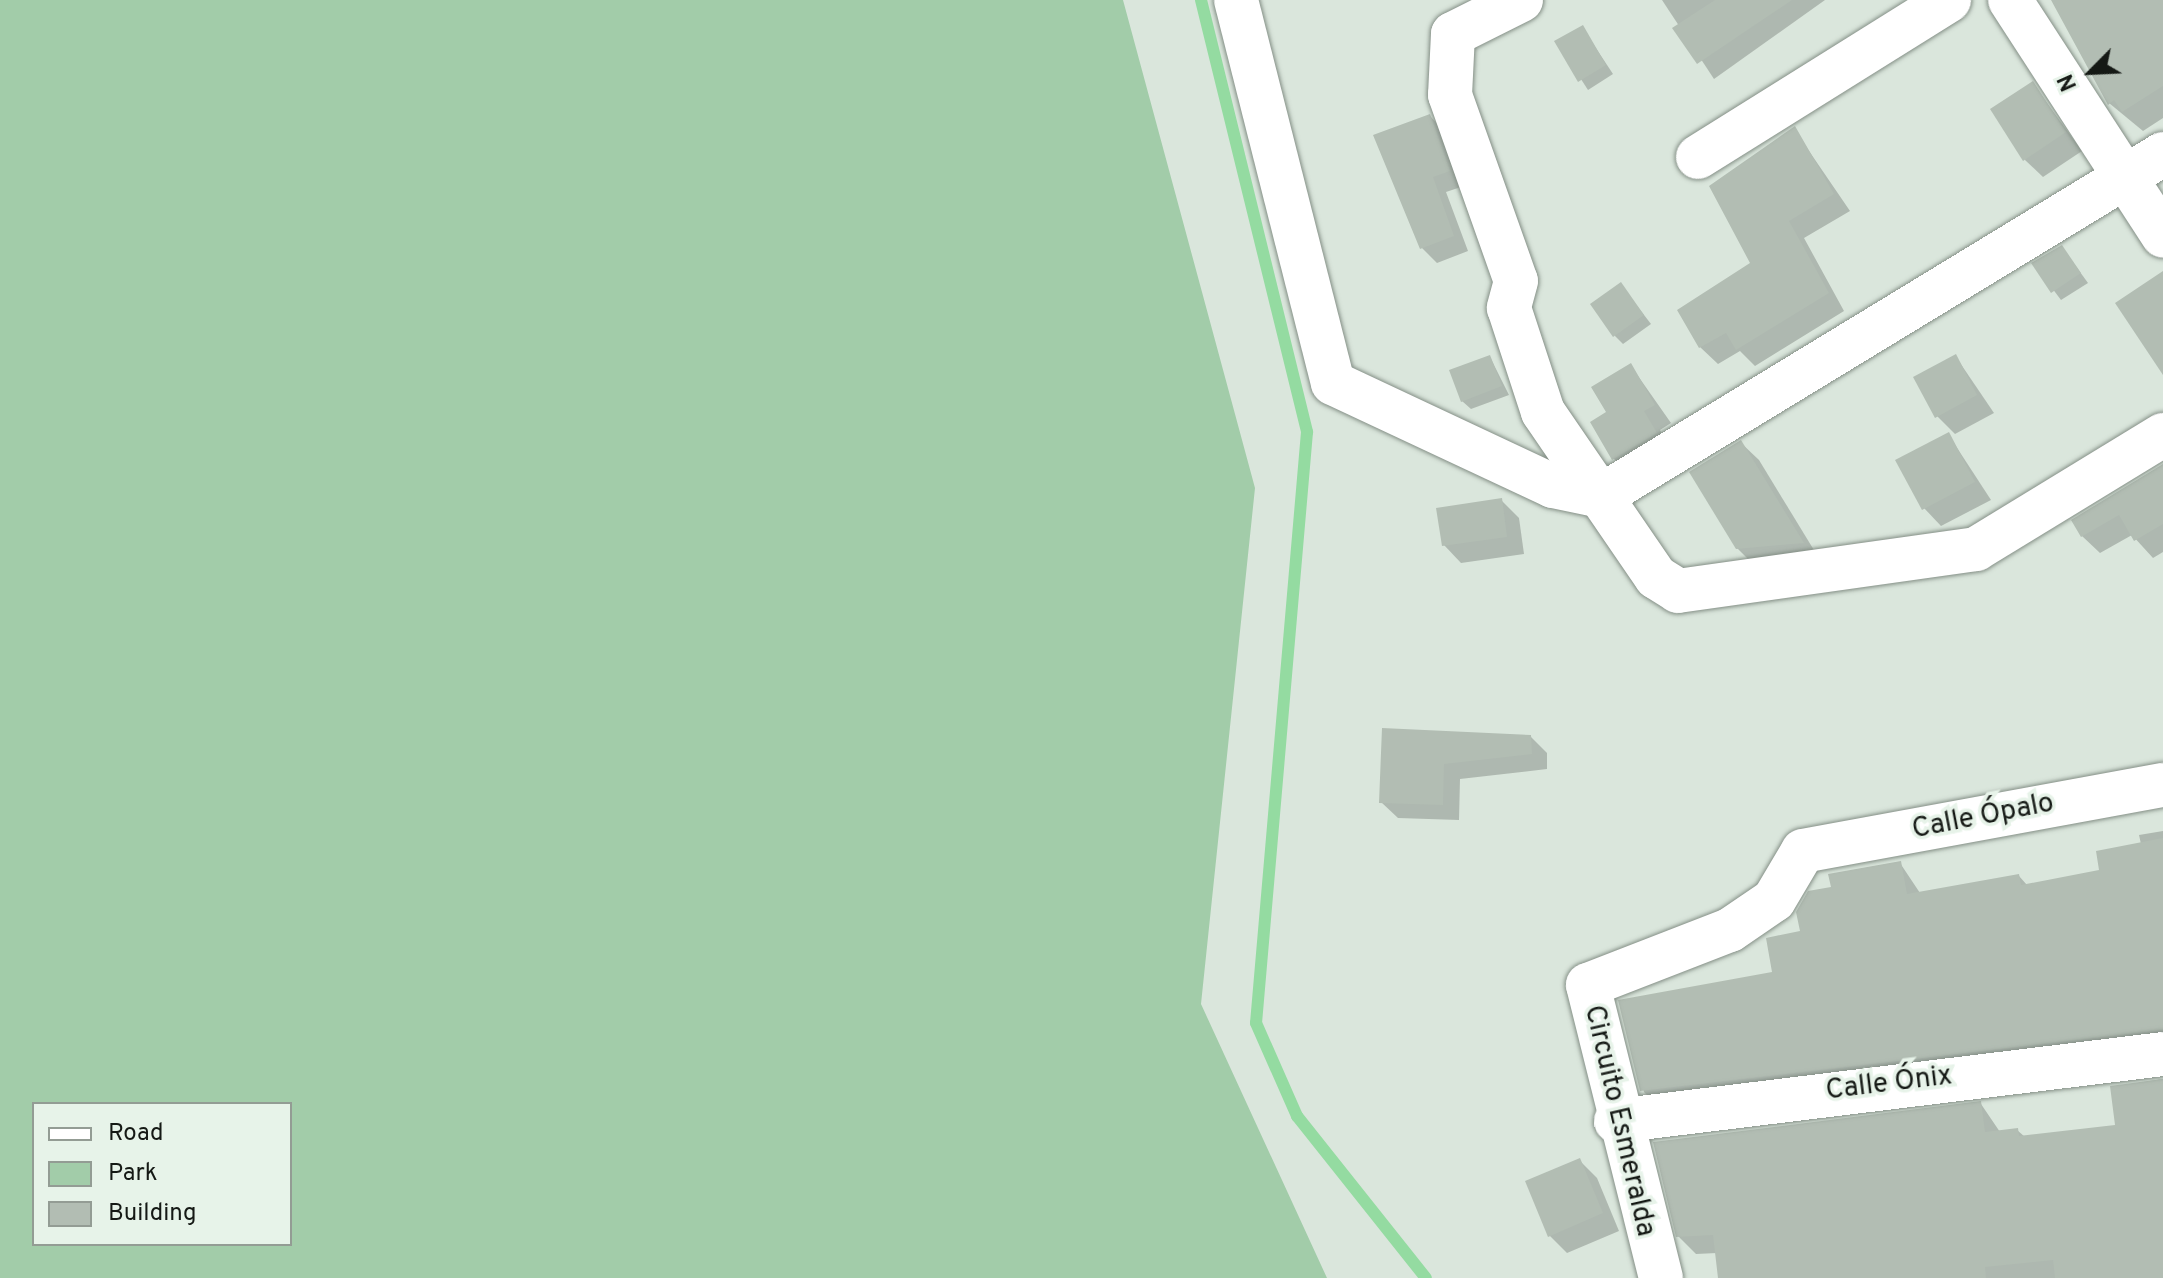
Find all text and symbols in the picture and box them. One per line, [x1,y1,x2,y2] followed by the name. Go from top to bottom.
[2051,32,2131,112] north arrow
[2053,69,2084,95] text: N
[1909,787,2057,847] street label: Calle Ópalo
[1576,1002,1662,1240] street label: Circuito Esmeralda
[1824,1060,1954,1108] street label: Calle Ónix
[32,1102,292,1246] legend
[108,1119,164,1149] text: Road
[108,1159,158,1189] text: Park
[108,1199,197,1229] text: Building

